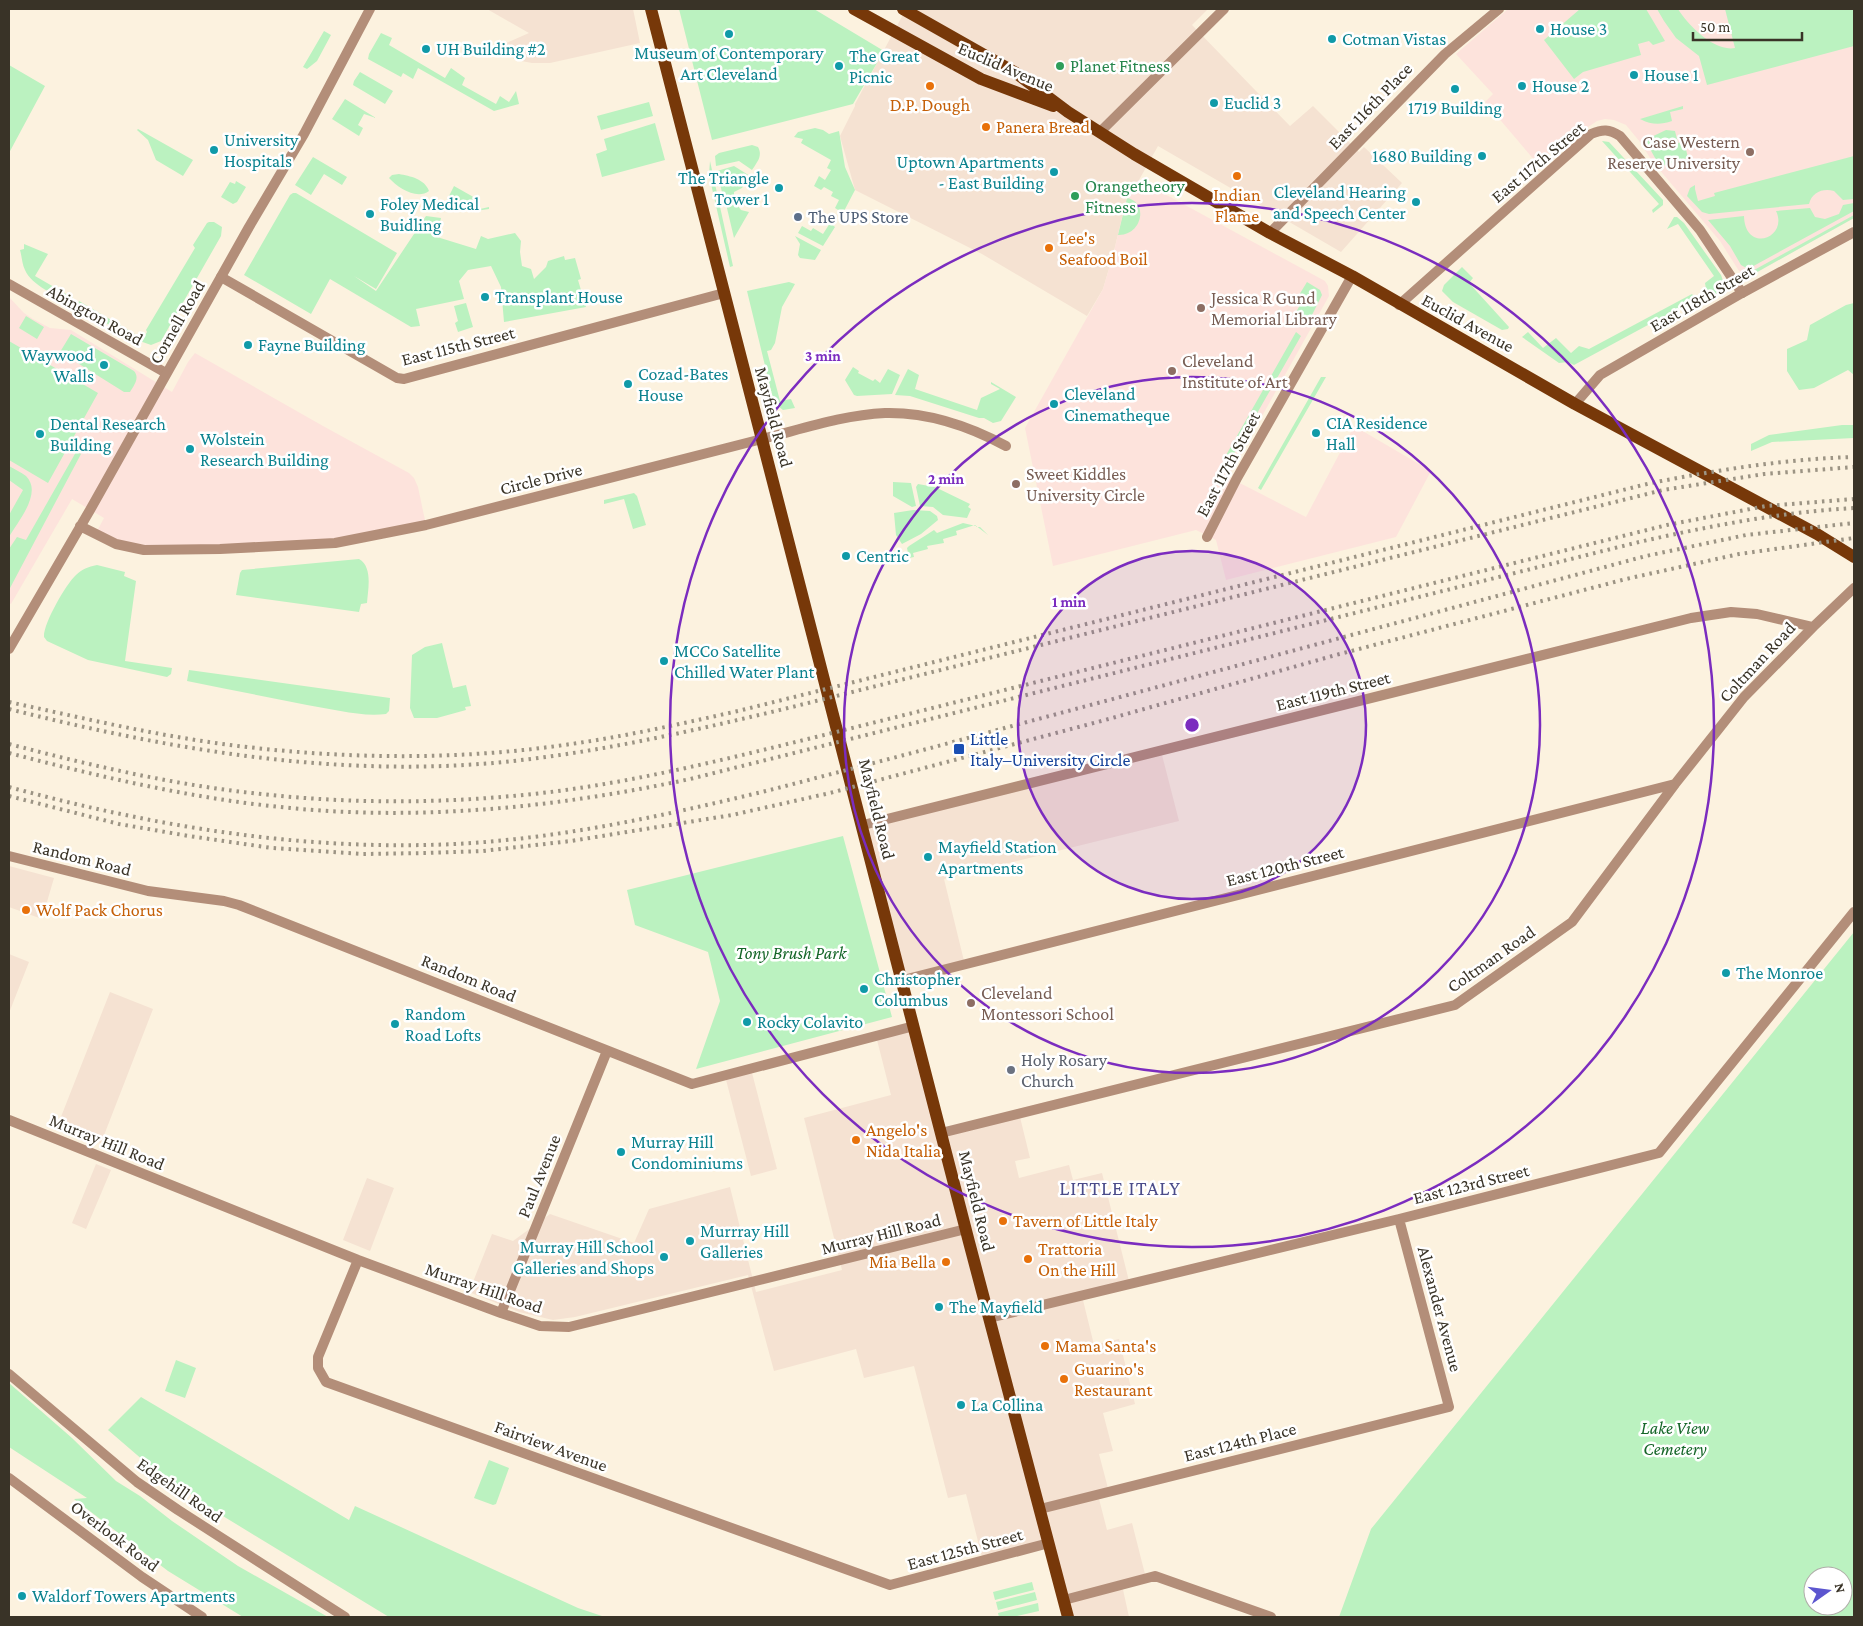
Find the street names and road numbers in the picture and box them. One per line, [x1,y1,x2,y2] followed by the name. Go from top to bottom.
[955,38,1057,96] street label: Euclid Avenue
[1324,59,1416,153] street label: East 116th Place
[1487,116,1590,207] street label: East 117th Street
[1646,260,1759,336] street label: East 118th Street
[145,276,209,367] street label: Cornell Road
[43,280,147,350] street label: Abington Road
[1419,290,1517,356] street label: Euclid Avenue
[399,322,518,370] street label: East 115th Street
[751,365,797,470] street label: Mayfield Road
[1192,407,1265,520] street label: East 117th Street
[498,459,584,499] street label: Circle Drive
[1715,617,1800,706] street label: Coltman Road
[1274,667,1393,715] street label: East 119th Street
[855,757,899,862] street label: Mayfield Road
[31,836,134,880] street label: Random Road
[1224,841,1347,890] street label: East 120th Street
[1443,921,1539,997] street label: Coltman Road
[419,950,520,1006] street label: Random Road
[46,1110,168,1174] street label: Murray Hill Road
[513,1131,565,1220] street label: Paul Avenue
[955,1149,999,1254] street label: Mayfield Road
[1411,1160,1532,1208] street label: East 123rd Street
[819,1209,943,1259] street label: Murray Hill Road
[1414,1244,1466,1374] street label: Alexander Avenue
[423,1259,546,1318] street label: Murray Hill Road
[492,1416,610,1476] street label: Fairview Avenue
[1182,1418,1298,1466] street label: East 124th Place
[134,1453,227,1527] street label: Edgehill Road
[67,1496,164,1576] street label: Overlook Road
[905,1524,1026,1574] street label: East 125th Street

